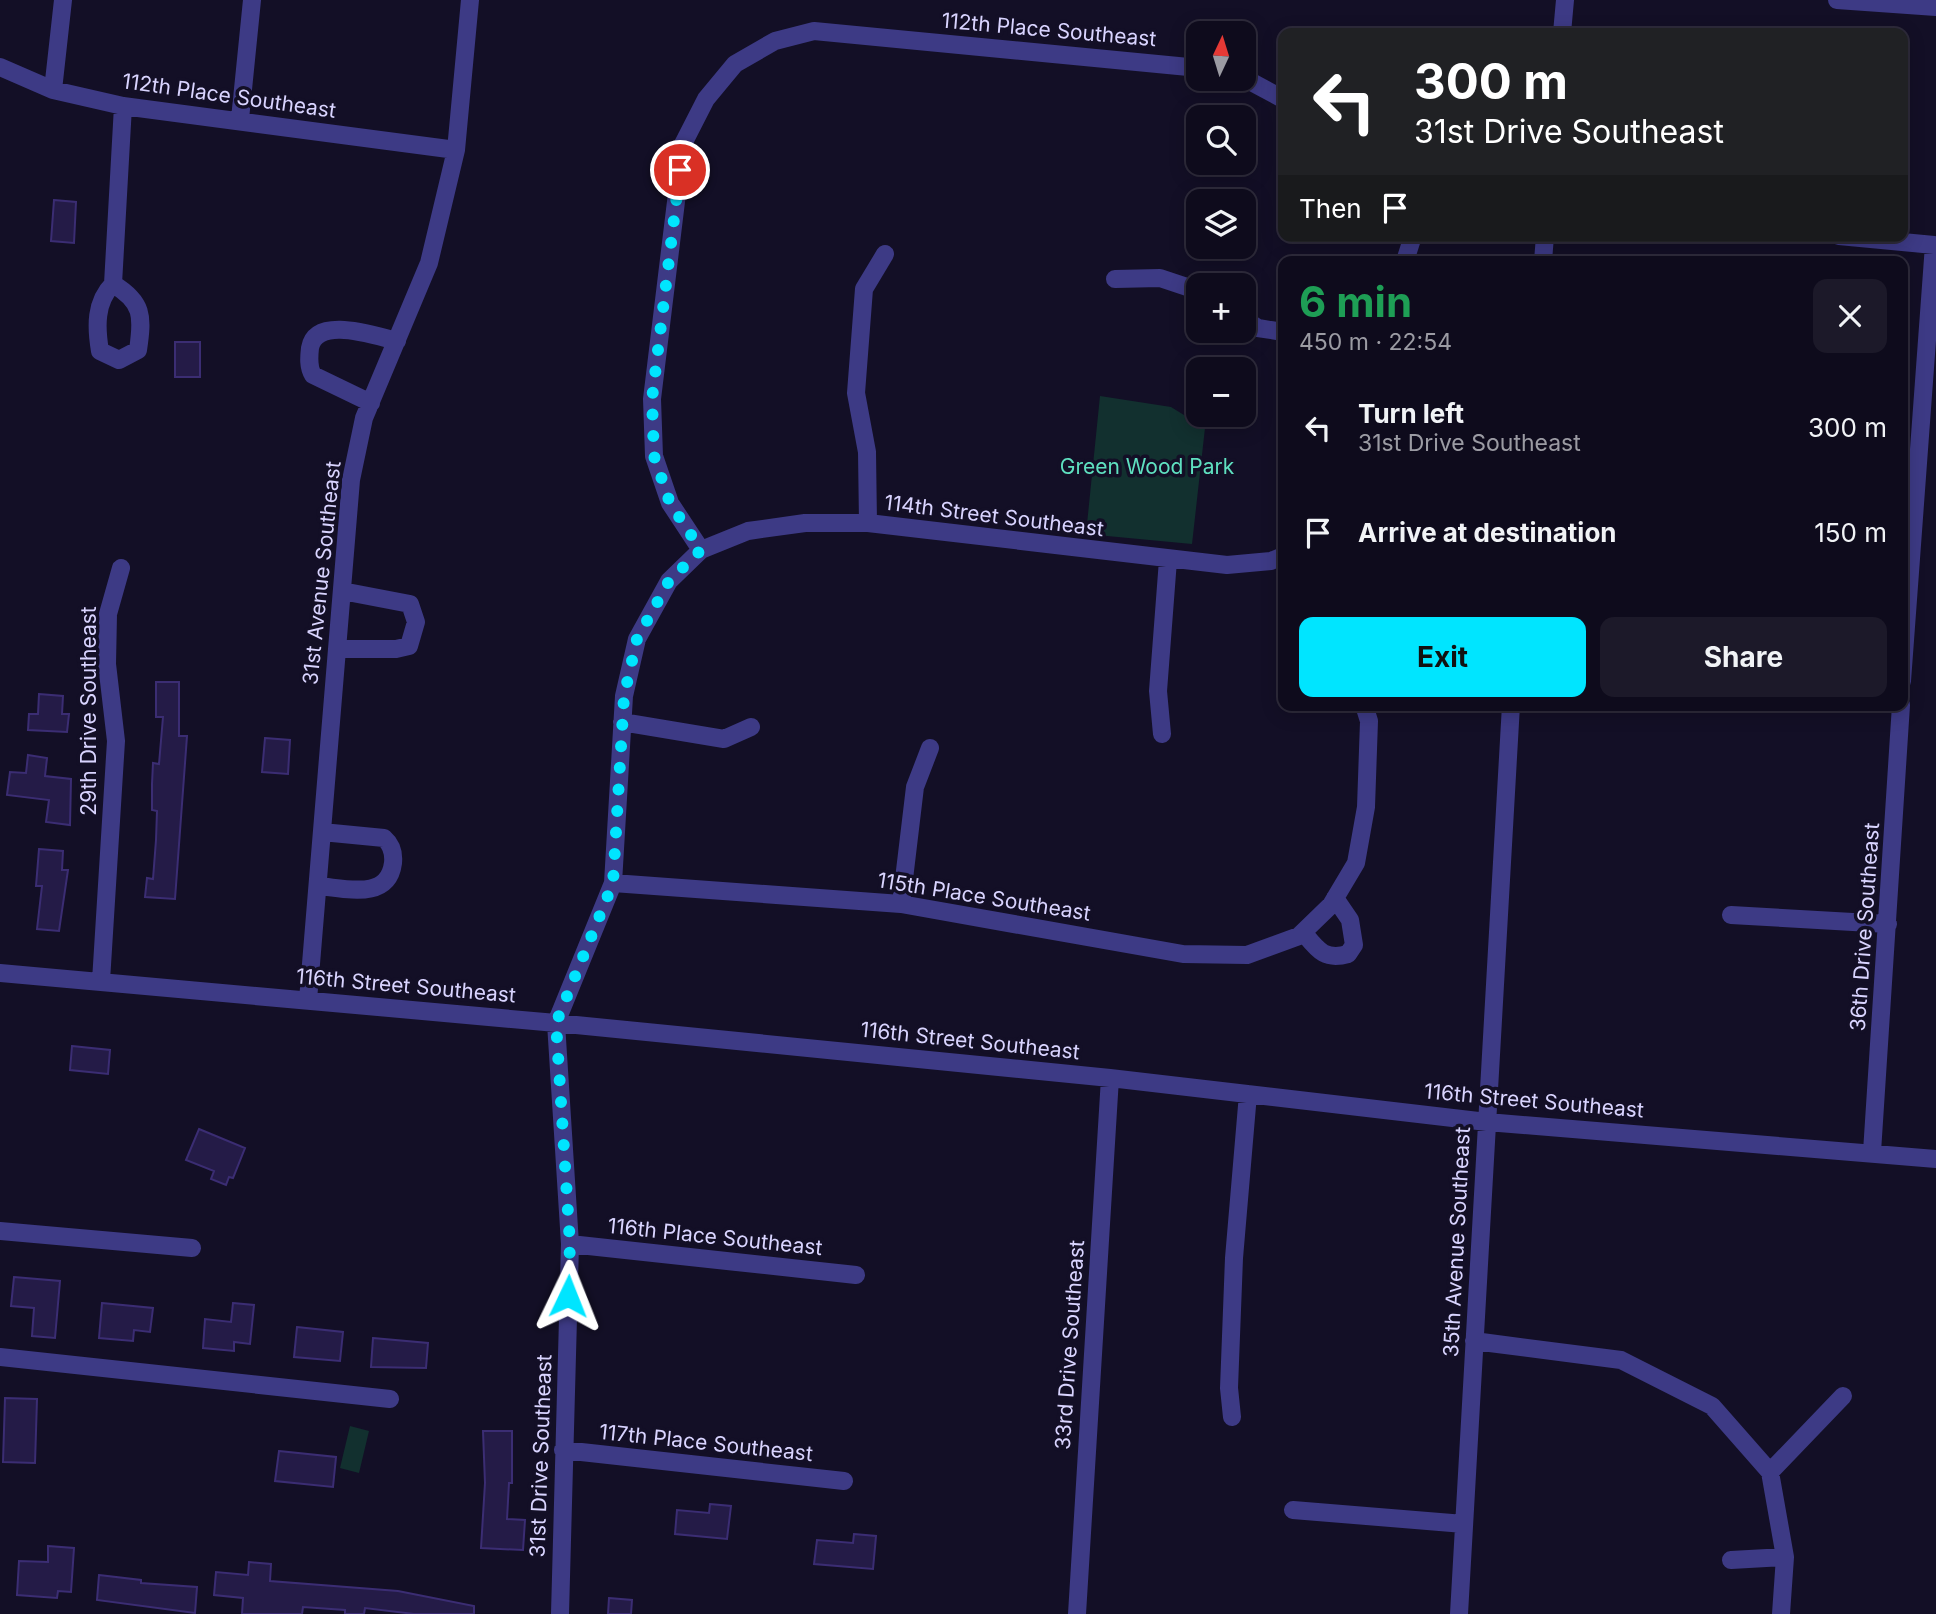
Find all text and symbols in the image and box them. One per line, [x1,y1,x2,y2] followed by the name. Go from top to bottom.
[941,8,1158,51] street label: 112th Place Southeast
[1186,21,1256,91] north arrow
[1186,21,1256,427] map controls
[1414,52,1568,111] text: 300 m
[1299,56,1390,147] icon: left
[121,68,338,123] street label: 112th Place Southeast
[1186,105,1256,175] button: search
[1414,112,1724,151] text: 31st Drive Southeast
[650,140,710,200] pin
[661,151,699,189] icon: arrive
[1186,189,1256,259] button: layers
[1376,189,1414,227] icon: arrive
[1299,193,1362,224] text: Then
[1186,273,1256,343] button: +
[1299,276,1412,327] text: 6 min
[1813,279,1887,353] button: close
[1299,328,1452,356] text: 450 m · 22:54
[1186,357,1256,427] button: −
[1358,398,1464,429] text: Turn left
[1299,409,1337,447] icon: left
[1808,412,1887,443] text: 300 m
[1358,429,1581,457] text: 31st Drive Southeast
[1060,454,1235,479] park label: Green Wood Park
[297,460,346,686] street label: 31st Avenue Southeast
[883,490,1105,541] street label: 114th Street Southeast
[1299,514,1337,552] icon: arrive
[1358,517,1617,548] text: Arrive at destination
[1814,517,1887,548] text: 150 m
[76,606,101,816] street label: 29th Drive Southeast
[1299,617,1586,697] button: Exit
[1600,617,1887,697] button: Share
[1845,822,1884,1032] street label: 36th Drive Southeast
[876,867,1093,926] street label: 115th Place Southeast
[295,963,517,1008] street label: 116th Street Southeast
[859,1017,1081,1064] street label: 116th Street Southeast
[1423,1078,1645,1123] street label: 116th Street Southeast
[1438,1126,1475,1358] street label: 35th Avenue Southeast
[606,1213,824,1260] street label: 116th Place Southeast
[1050,1239,1089,1451] street label: 33rd Drive Southeast
[531,1259,605,1333] position arrow
[524,1354,557,1558] street label: 31st Drive Southeast
[598,1419,814,1466] street label: 117th Place Southeast

